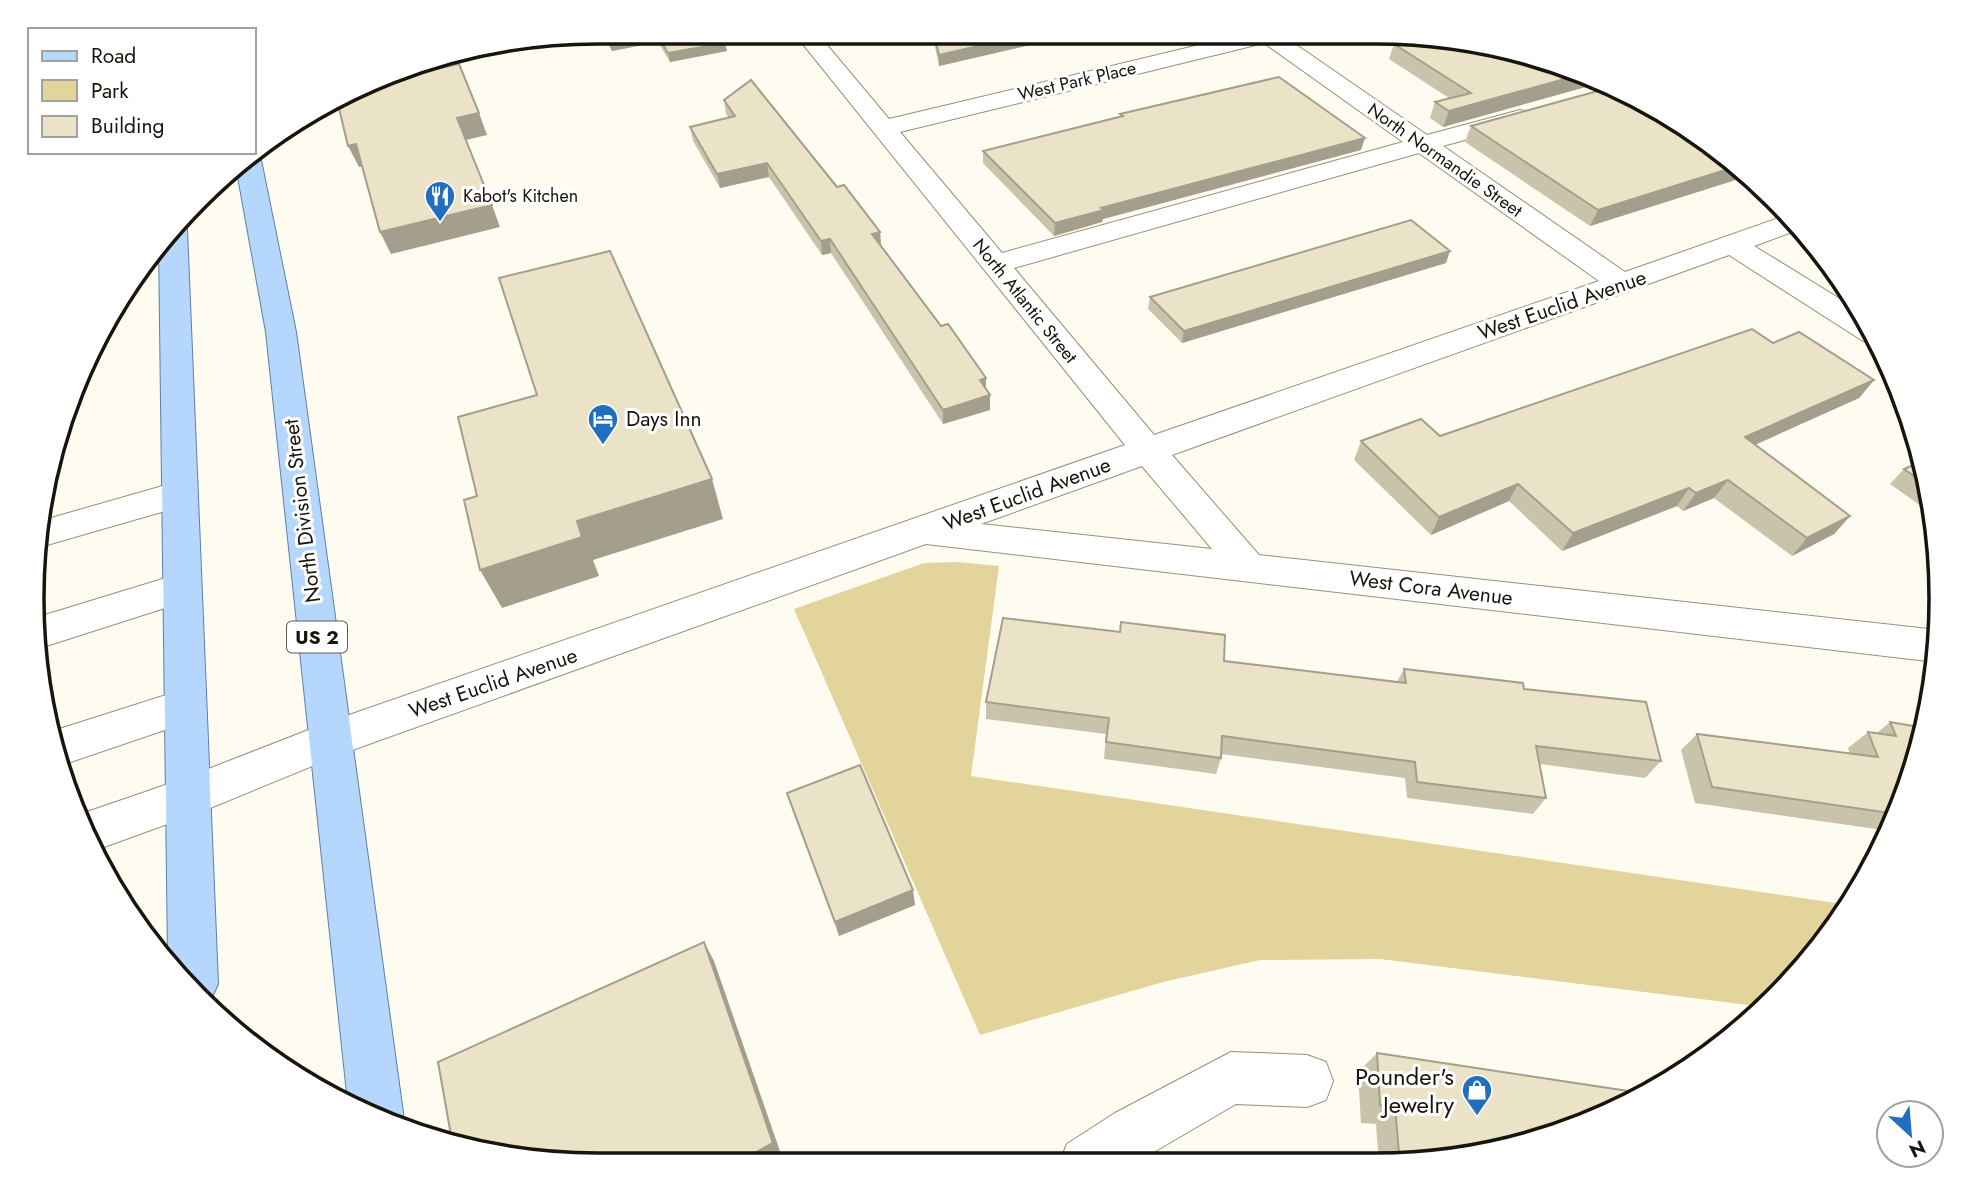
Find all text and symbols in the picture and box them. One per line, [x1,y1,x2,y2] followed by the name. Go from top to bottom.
[28,28,256,154] legend
[91,41,136,71] text: Road
[1015,55,1139,107] street label: West Park Place
[91,76,129,106] text: Park
[1362,97,1528,224] street label: North Normandie Street
[91,111,164,141] text: Building
[423,179,457,223] restaurant icon: Kabot's Kitchen
[463,183,578,209] place label: Kabot's Kitchen
[967,233,1084,369] street label: North Atlantic Street
[1474,262,1650,348] street label: West Euclid Avenue
[586,402,620,446] hotel icon: Days Inn
[626,404,701,434] place label: Days Inn
[276,418,328,604] street label: North Division Street
[939,450,1115,538] street label: West Euclid Avenue
[1347,563,1515,613] street label: West Cora Avenue
[287,622,347,652] road number: US 2
[405,640,581,726] street label: West Euclid Avenue
[1355,1059,1454,1122] place label: Pounder's Jewelry
[1460,1073,1494,1117] shop icon: Pounder's Jewelry
[1875,1099,1945,1169] north arrow
[1905,1133,1930,1164] text: N

